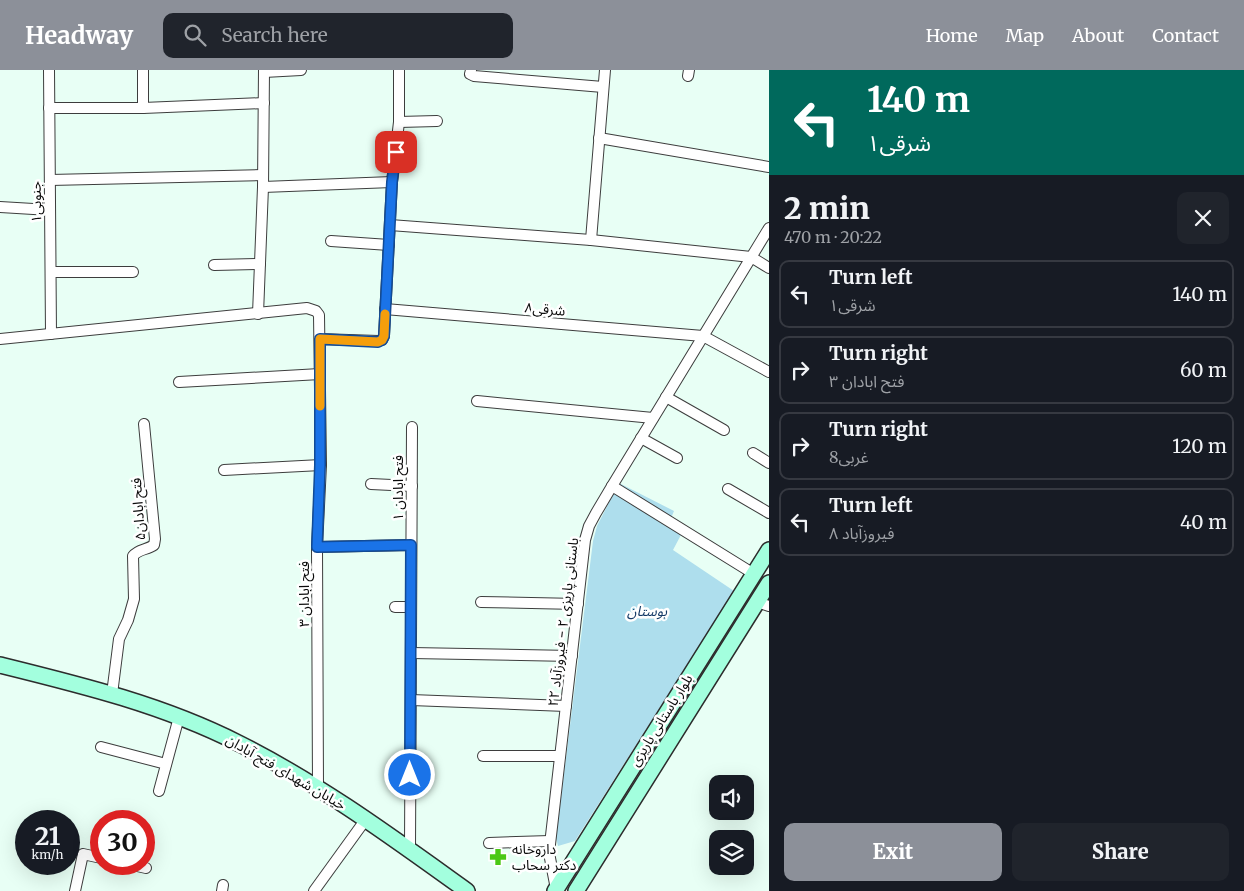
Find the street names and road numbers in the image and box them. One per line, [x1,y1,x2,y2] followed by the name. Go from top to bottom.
[27,181,45,223] street label: جنوبی۱
[524,298,566,320] street label: شرقی۸
[389,455,409,521] street label: فتح ابادان ۱
[127,477,151,541] street label: فتح ابادان۵
[544,536,583,708] street label: باستانی پاریزی ۲ - فیروزآباد ۲۲
[295,561,315,627] street label: فتح ابادان ۳
[625,670,698,770] street label: بلوار باستانی پاریزی
[222,730,349,815] street label: خیابان شهدای فتح آبادان

